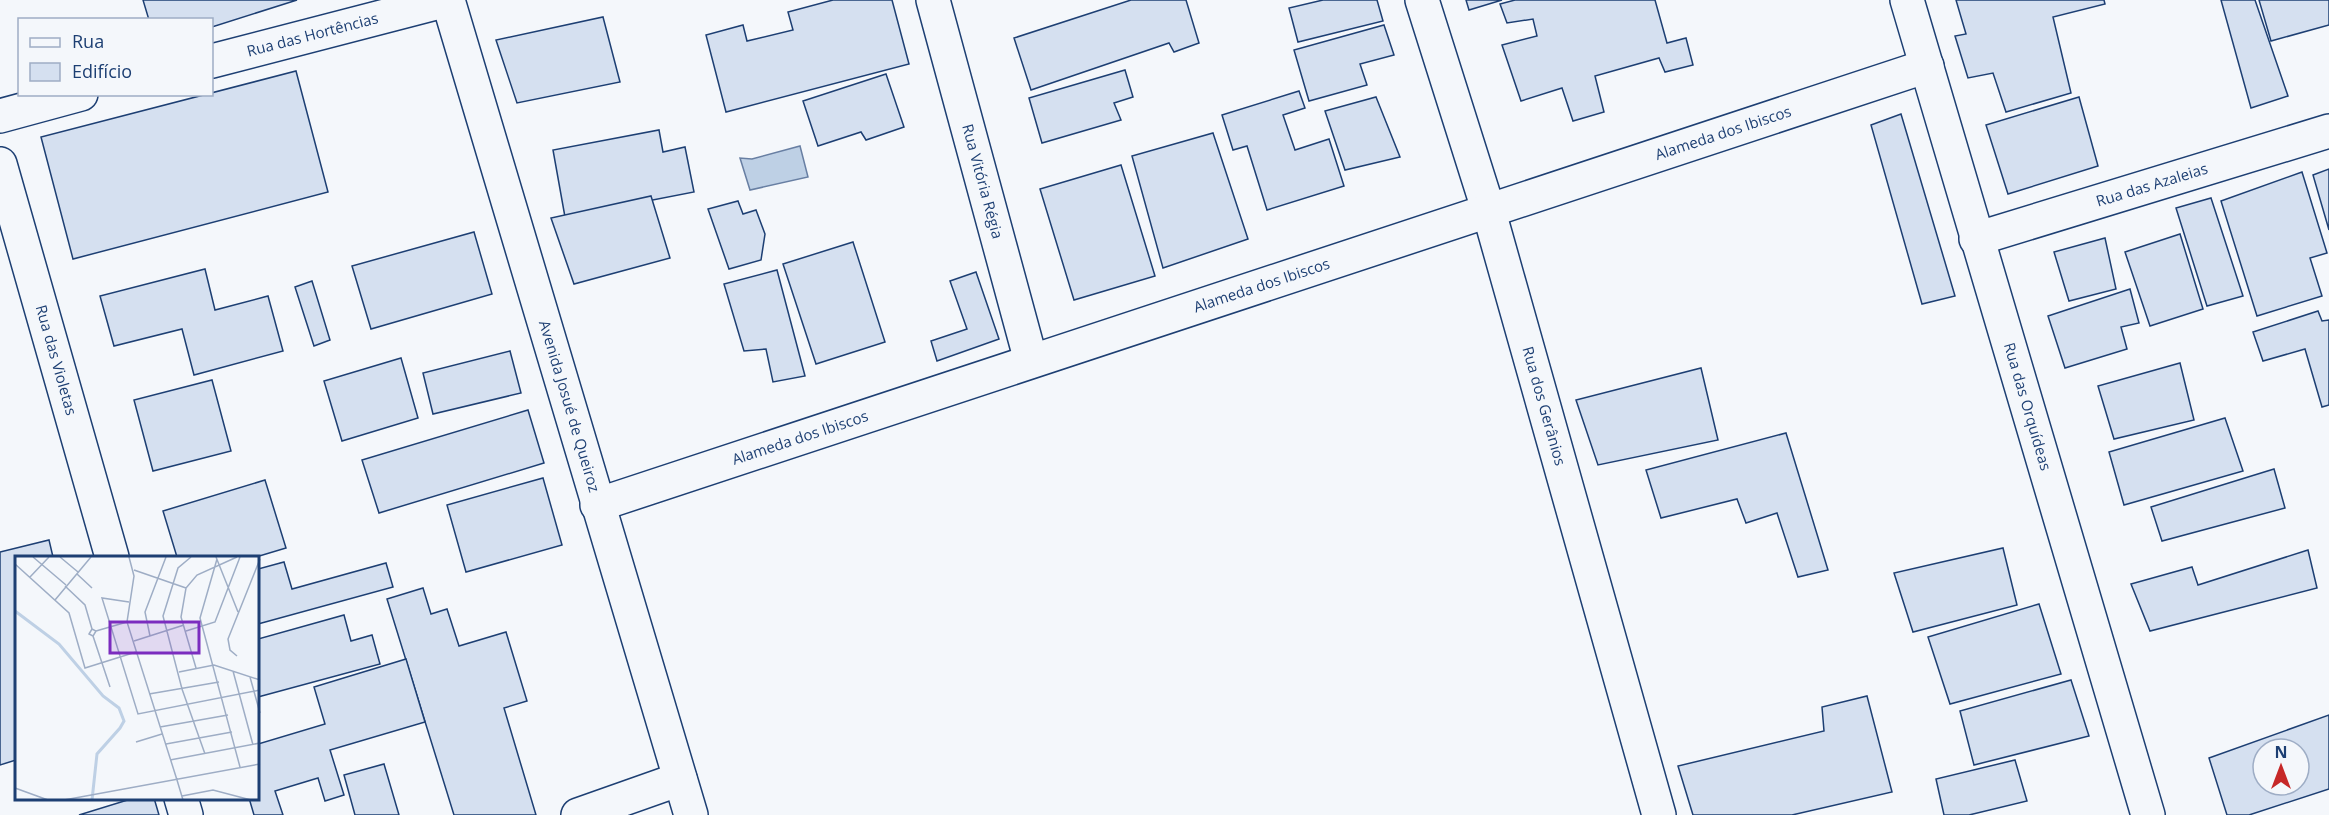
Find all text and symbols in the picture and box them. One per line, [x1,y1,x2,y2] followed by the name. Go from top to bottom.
[245,7,380,61] street label: Rua das Hortências
[18,18,213,96] legend
[72,29,104,53] text: Rua
[72,59,132,83] text: Edifício
[1652,100,1794,164] street label: Alameda dos Ibiscos
[958,122,1008,241] street label: Rua Vitória Régia
[2093,158,2210,211] street label: Rua das Azaleias
[1191,253,1332,316] street label: Alameda dos Ibiscos
[32,302,82,418] street label: Rua das Violetas
[535,318,605,494] street label: Avenida Josué de Queiroz
[2000,340,2057,473] street label: Rua das Orquídeas
[1518,344,1571,468] street label: Rua dos Gerânios
[729,405,871,469] street label: Alameda dos Ibiscos
[15,556,260,800] inset map
[2251,737,2311,797] north arrow
[2274,741,2288,763] text: N

